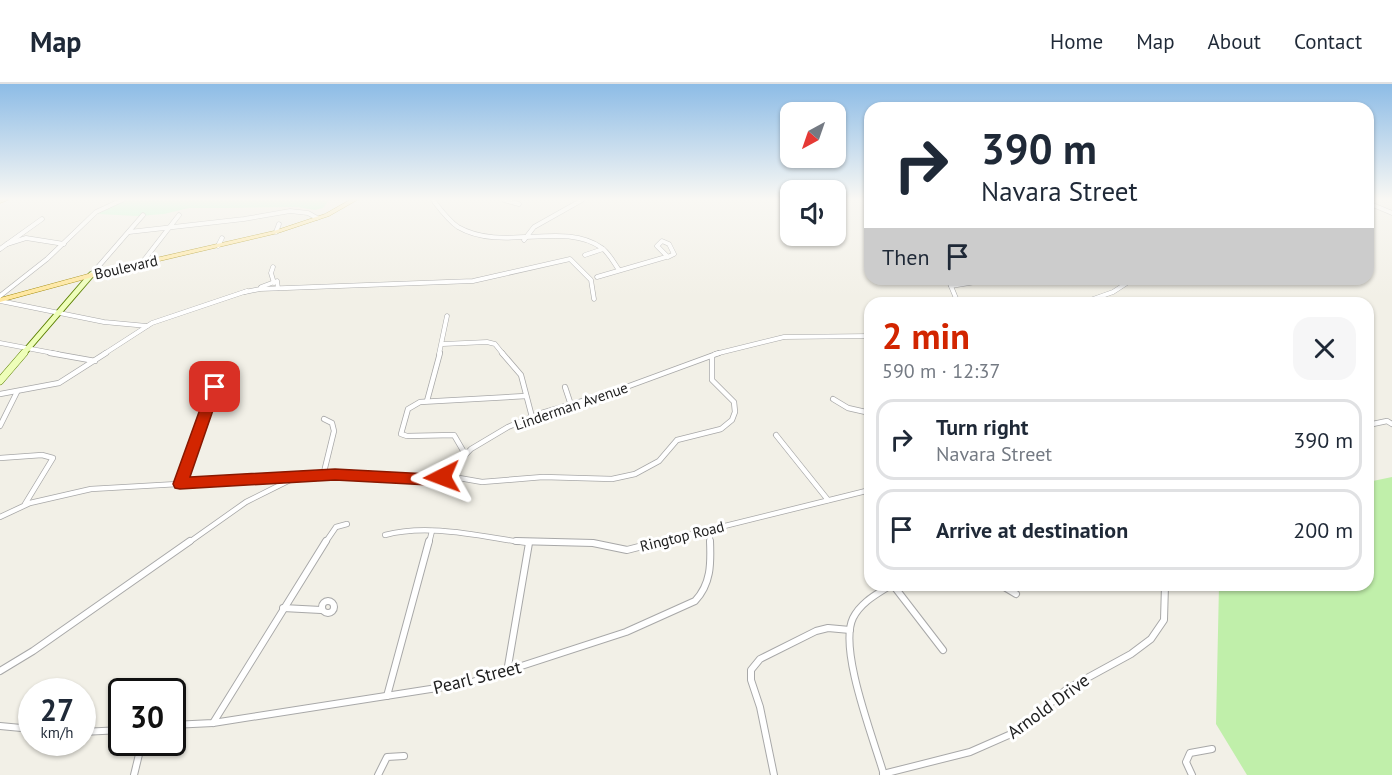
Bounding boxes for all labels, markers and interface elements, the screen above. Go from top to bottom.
text: Map [30,23,81,60]
text: Home [1050,28,1103,55]
text: Map [1136,28,1175,55]
text: About [1208,28,1261,55]
text: Contact [1294,28,1362,55]
north arrow [780,102,846,168]
map controls [780,102,846,246]
text: 390 m [981,121,1097,176]
icon: right [882,126,960,204]
text: Navara Street [981,174,1138,208]
button: sound [780,180,846,246]
icon: arrive [941,240,974,273]
text: Then [882,243,929,271]
street label: Boulevard [92,250,160,284]
text: 2 min [882,312,970,359]
button: close [1293,317,1356,380]
text: 590 m · 12:37 [882,358,1000,384]
pin [189,361,240,412]
icon: arrive [198,370,231,403]
street label: Linderman Avenue [512,378,630,434]
text: Turn right [936,413,1028,441]
icon: right [885,423,918,456]
text: 390 m [1293,426,1353,454]
text: Navara Street [936,441,1052,467]
position arrow [410,445,474,509]
icon: arrive [885,513,918,546]
street label: Ringtop Road [638,516,726,556]
text: Arrive at destination [936,516,1128,544]
text: 200 m [1293,516,1353,544]
street label: Pearl Street [431,655,523,699]
street label: Arnold Drive [1002,668,1094,744]
speed limit sign: 30 [108,678,186,756]
text: 27 [40,690,74,729]
text: km/h [41,723,73,742]

